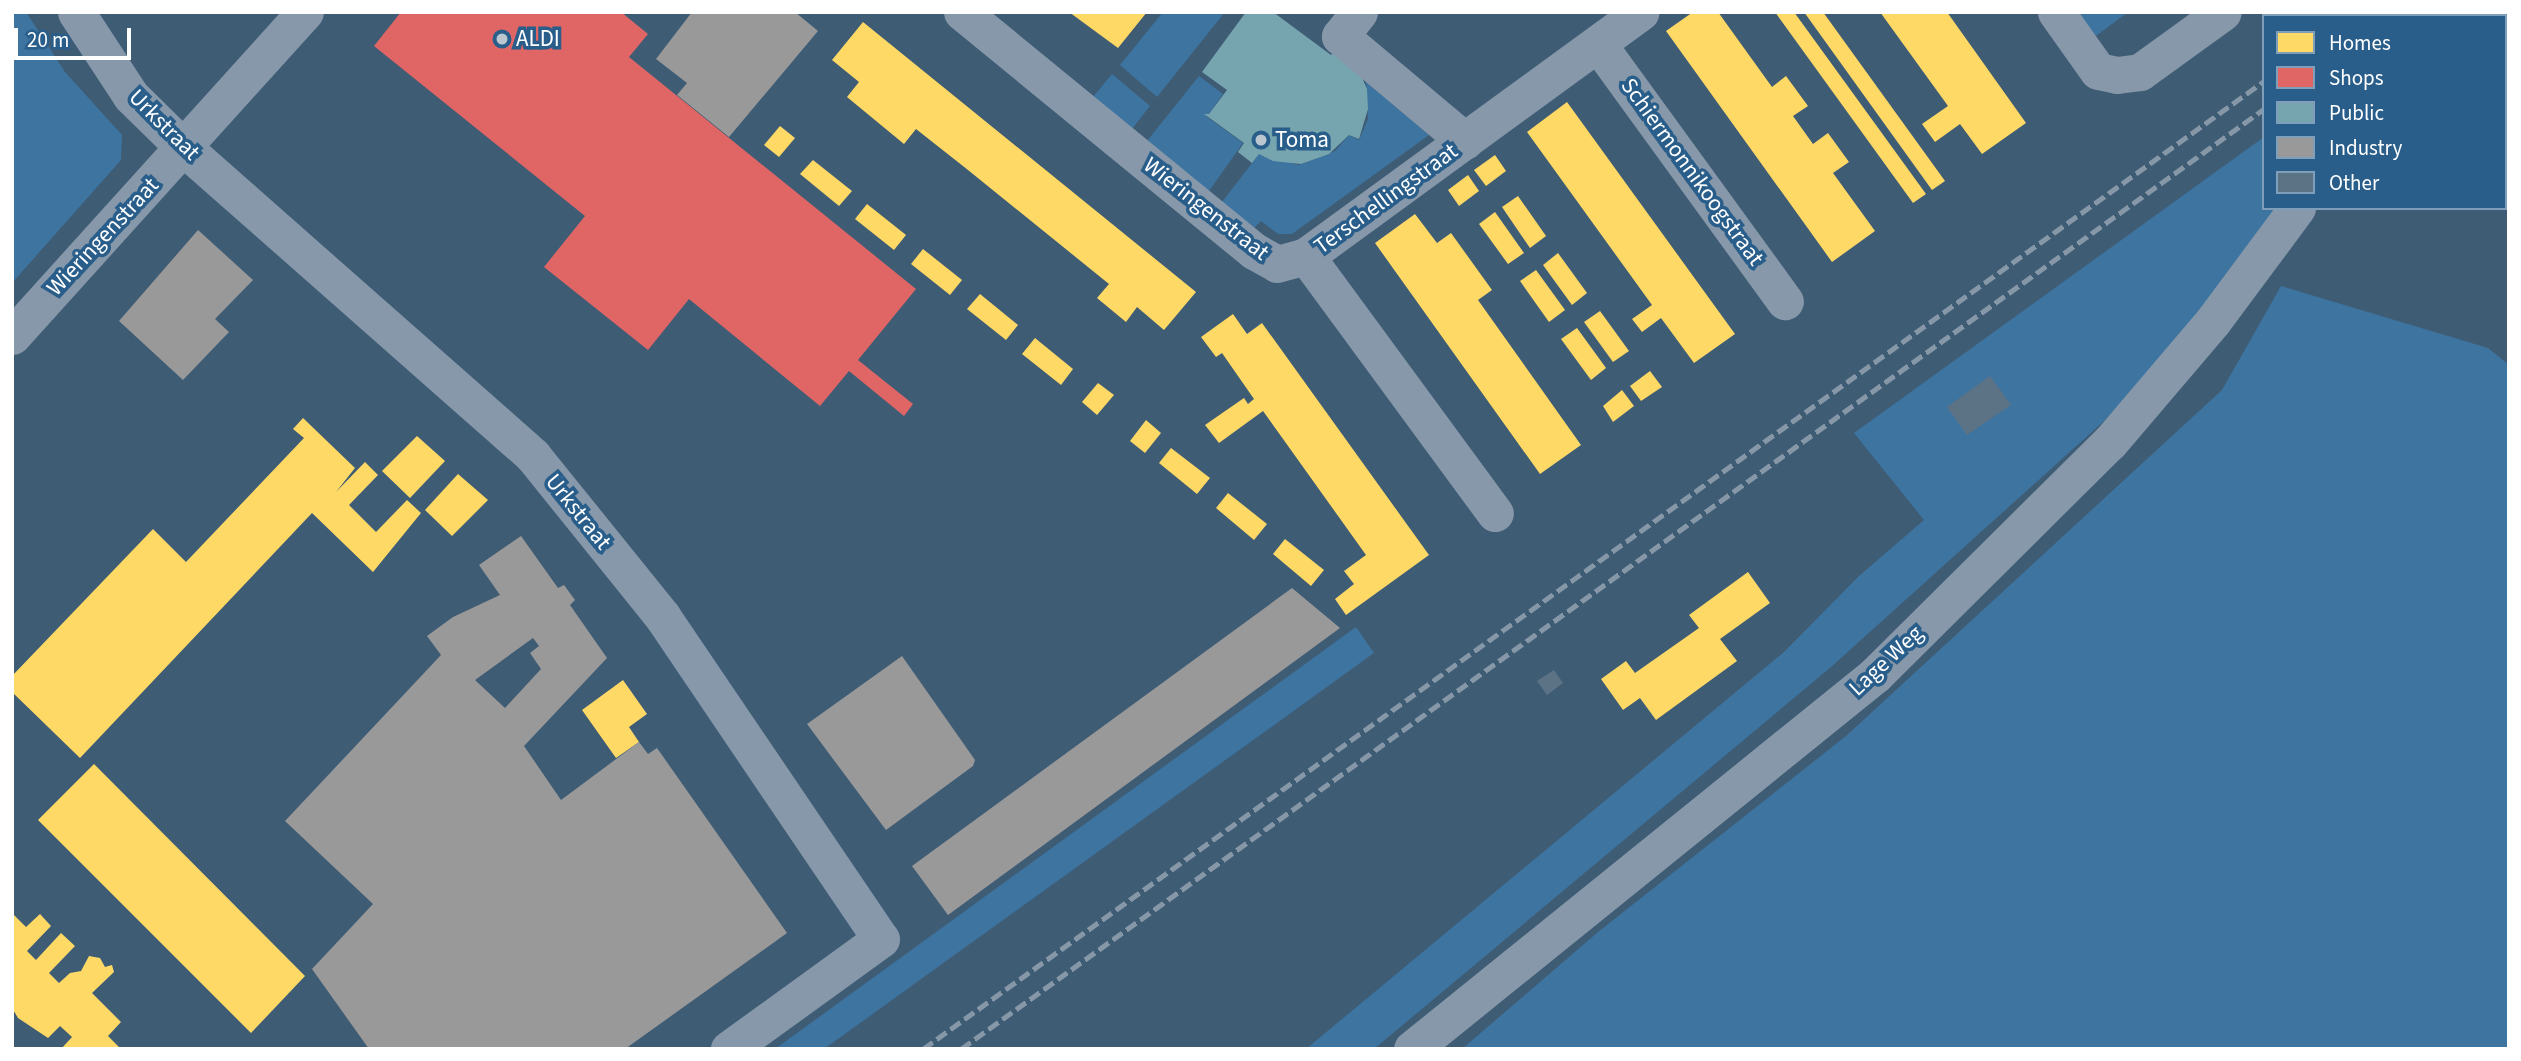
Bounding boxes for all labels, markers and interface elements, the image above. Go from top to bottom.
scale bar [18,14,135,58]
legend [2262,14,2507,210]
text: 20 m [27,25,69,55]
place label: ALDI [516,25,560,53]
text: Homes [2329,28,2391,58]
marker: ALDI [494,31,510,47]
text: Shops [2329,63,2383,93]
street label: Schiermonnikoogstraat [1615,73,1769,271]
street label: Urkstraat [123,84,205,166]
text: Public [2329,98,2384,128]
place label: Toma [1275,126,1329,154]
marker: Toma [1253,132,1269,148]
text: Industry [2329,133,2402,163]
street label: Terschellingstraat [1309,138,1463,260]
street label: Wieringenstraat [1138,151,1274,267]
text: Other [2329,168,2379,198]
street label: Wieringenstraat [41,172,165,302]
street label: Urkstraat [539,469,617,555]
street label: Lage Weg [1843,620,1929,702]

